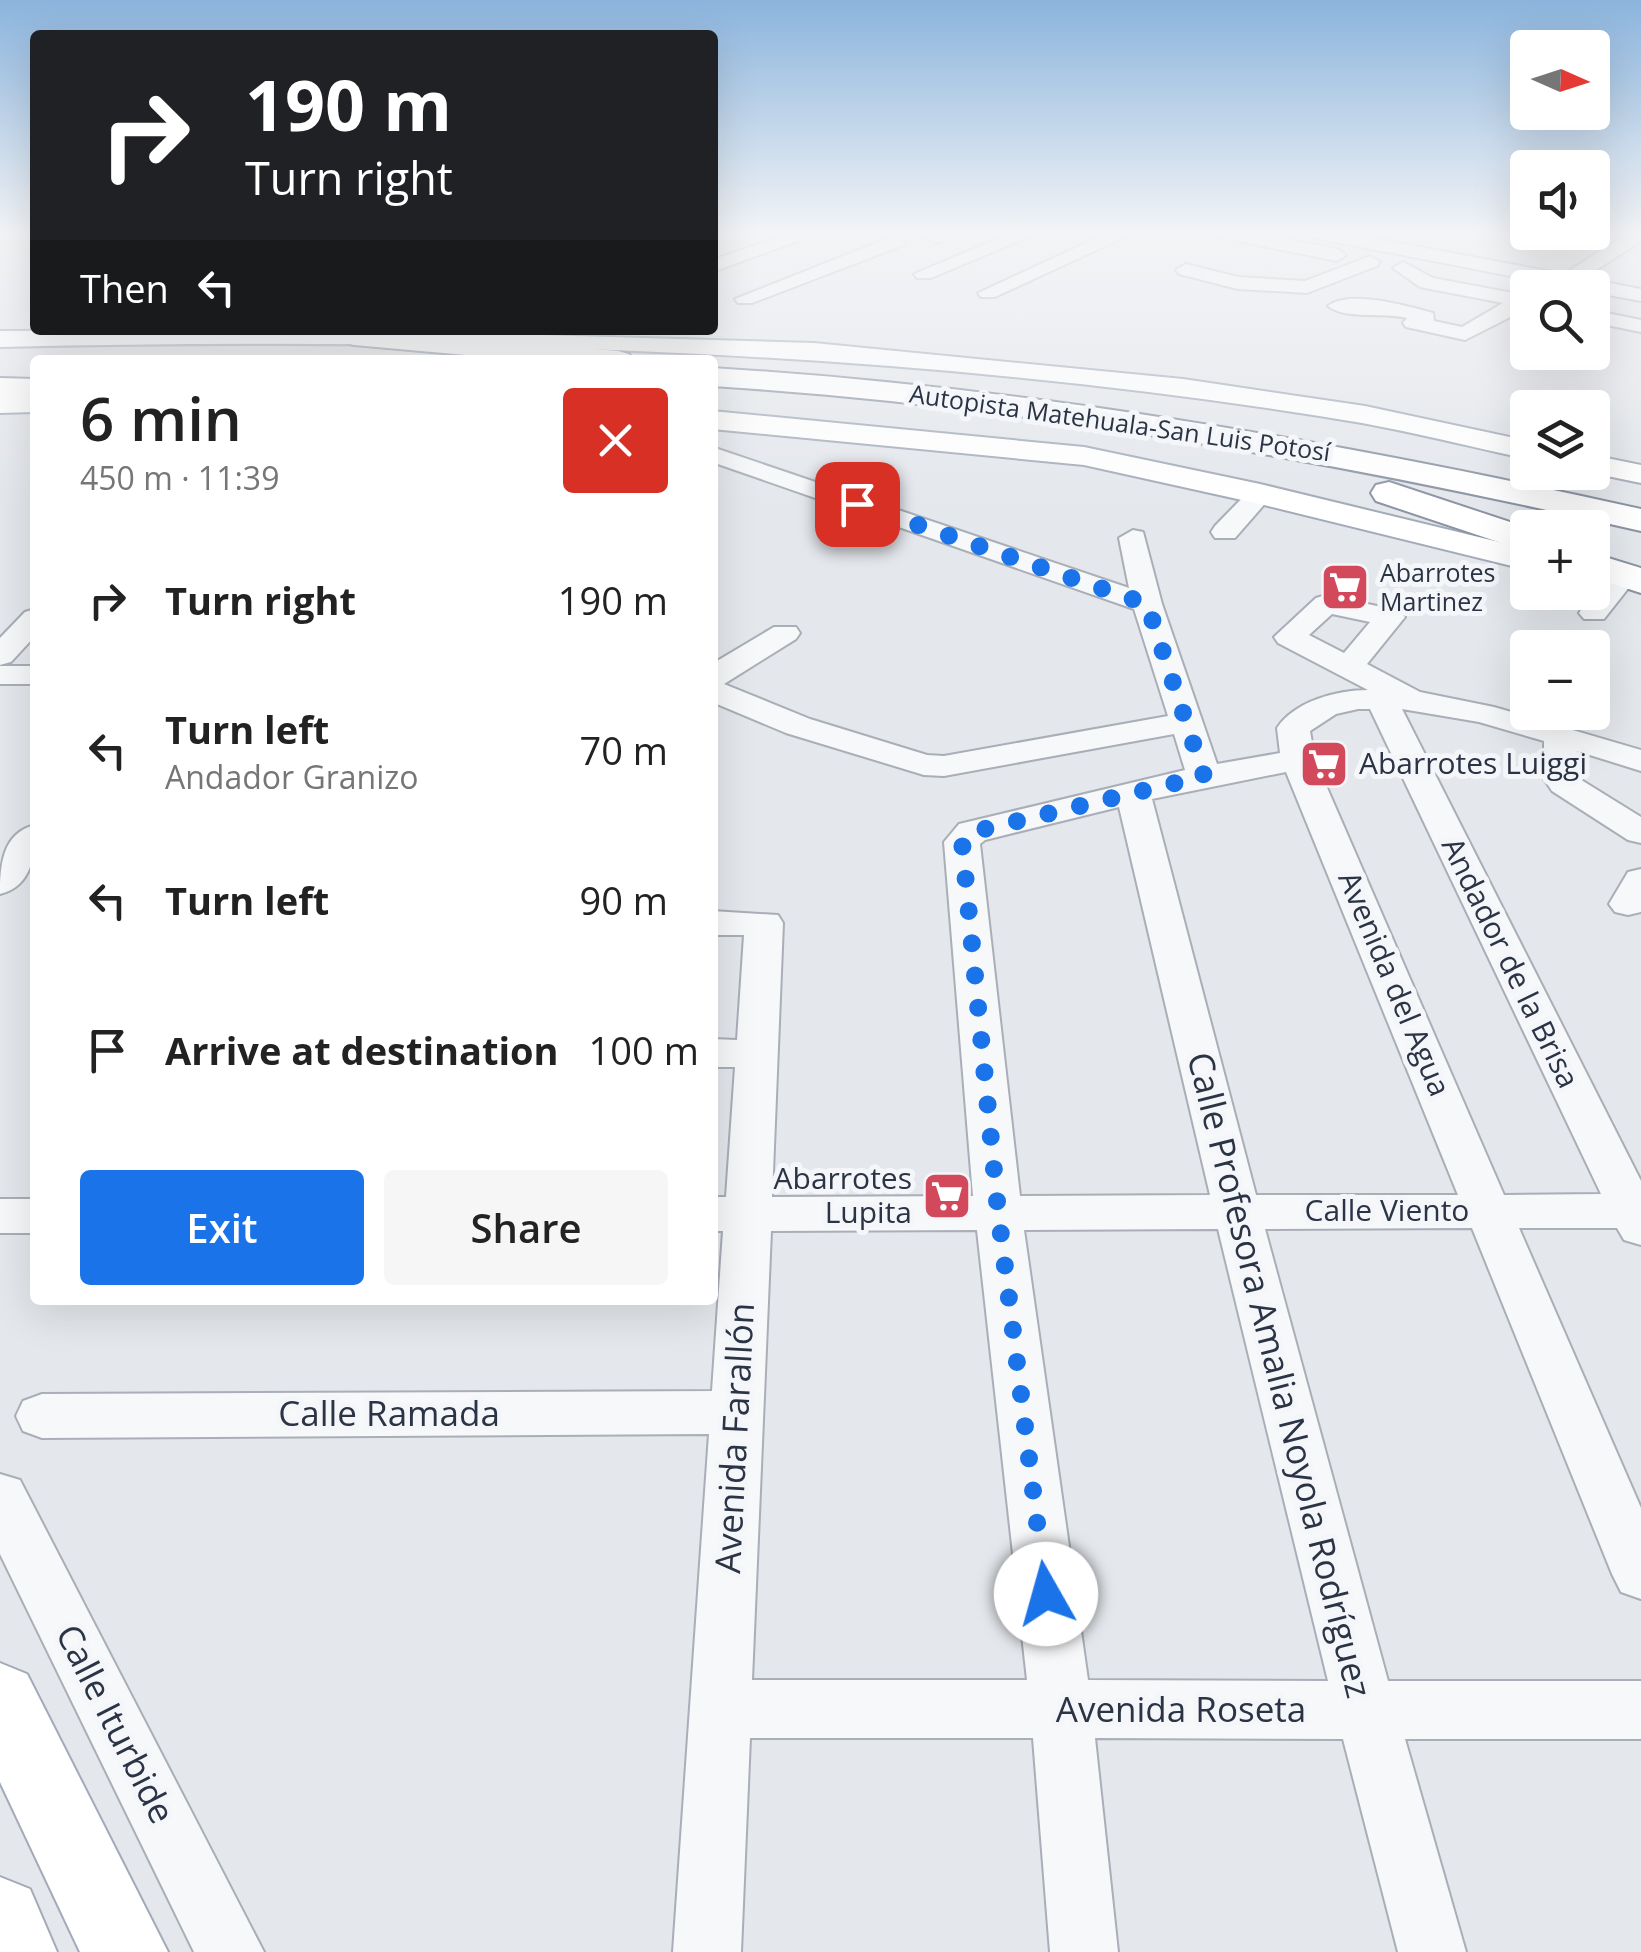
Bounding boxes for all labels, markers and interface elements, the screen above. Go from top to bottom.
north arrow [1510,30,1610,130]
map controls [1510,30,1610,730]
text: 190 m [245,56,452,152]
icon: right [80,70,210,200]
text: Turn right [245,147,453,208]
button: sound [1510,150,1610,250]
icon: left [189,260,244,315]
text: Then [80,262,169,314]
button: search [1510,270,1610,370]
street label: Autopista Matehuala-San Luis Potosí [907,376,1334,469]
text: 6 min [80,377,242,459]
button: close [563,388,668,493]
button: layers [1510,390,1610,490]
text: 450 m · 11:39 [80,456,279,499]
pin [815,462,900,547]
icon: arrive [830,477,885,532]
button: + [1510,510,1610,610]
place label: Abarrotes Martinez [1380,555,1495,618]
supermarket icon: Abarrotes Martinez [1319,561,1371,613]
icon: right [80,573,135,628]
text: Turn right [165,574,356,626]
text: 190 m [558,574,668,626]
button: − [1510,630,1610,730]
text: Turn left [165,703,329,755]
icon: left [80,723,135,778]
text: 70 m [579,724,668,776]
supermarket icon: Abarrotes Luiggi [1298,738,1350,790]
place label: Abarrotes Luiggi [1359,742,1587,783]
text: Andador Granizo [165,755,419,798]
street label: Andador de la Brisa [1433,830,1590,1094]
street label: Avenida del Agua [1330,865,1461,1102]
icon: left [80,873,135,928]
text: Turn left [165,874,329,926]
text: 90 m [579,874,668,926]
icon: arrive [80,1023,135,1078]
text: Arrive at destination [165,1024,559,1076]
text: 100 m [589,1024,699,1076]
street label: Calle Profesora Amalia Noyola Rodríguez [1177,1047,1384,1702]
place label: Abarrotes Lupita [774,1157,912,1232]
button: Exit [80,1170,364,1285]
button: Share [384,1170,668,1285]
supermarket icon: Abarrotes Lupita [921,1170,973,1222]
street label: Calle Viento [1305,1189,1469,1230]
street label: Avenida Farallón [703,1301,764,1574]
street label: Calle Ramada [278,1389,500,1436]
position arrow [994,1542,1098,1646]
street label: Calle Iturbide [46,1616,187,1831]
street label: Avenida Roseta [1056,1685,1306,1732]

